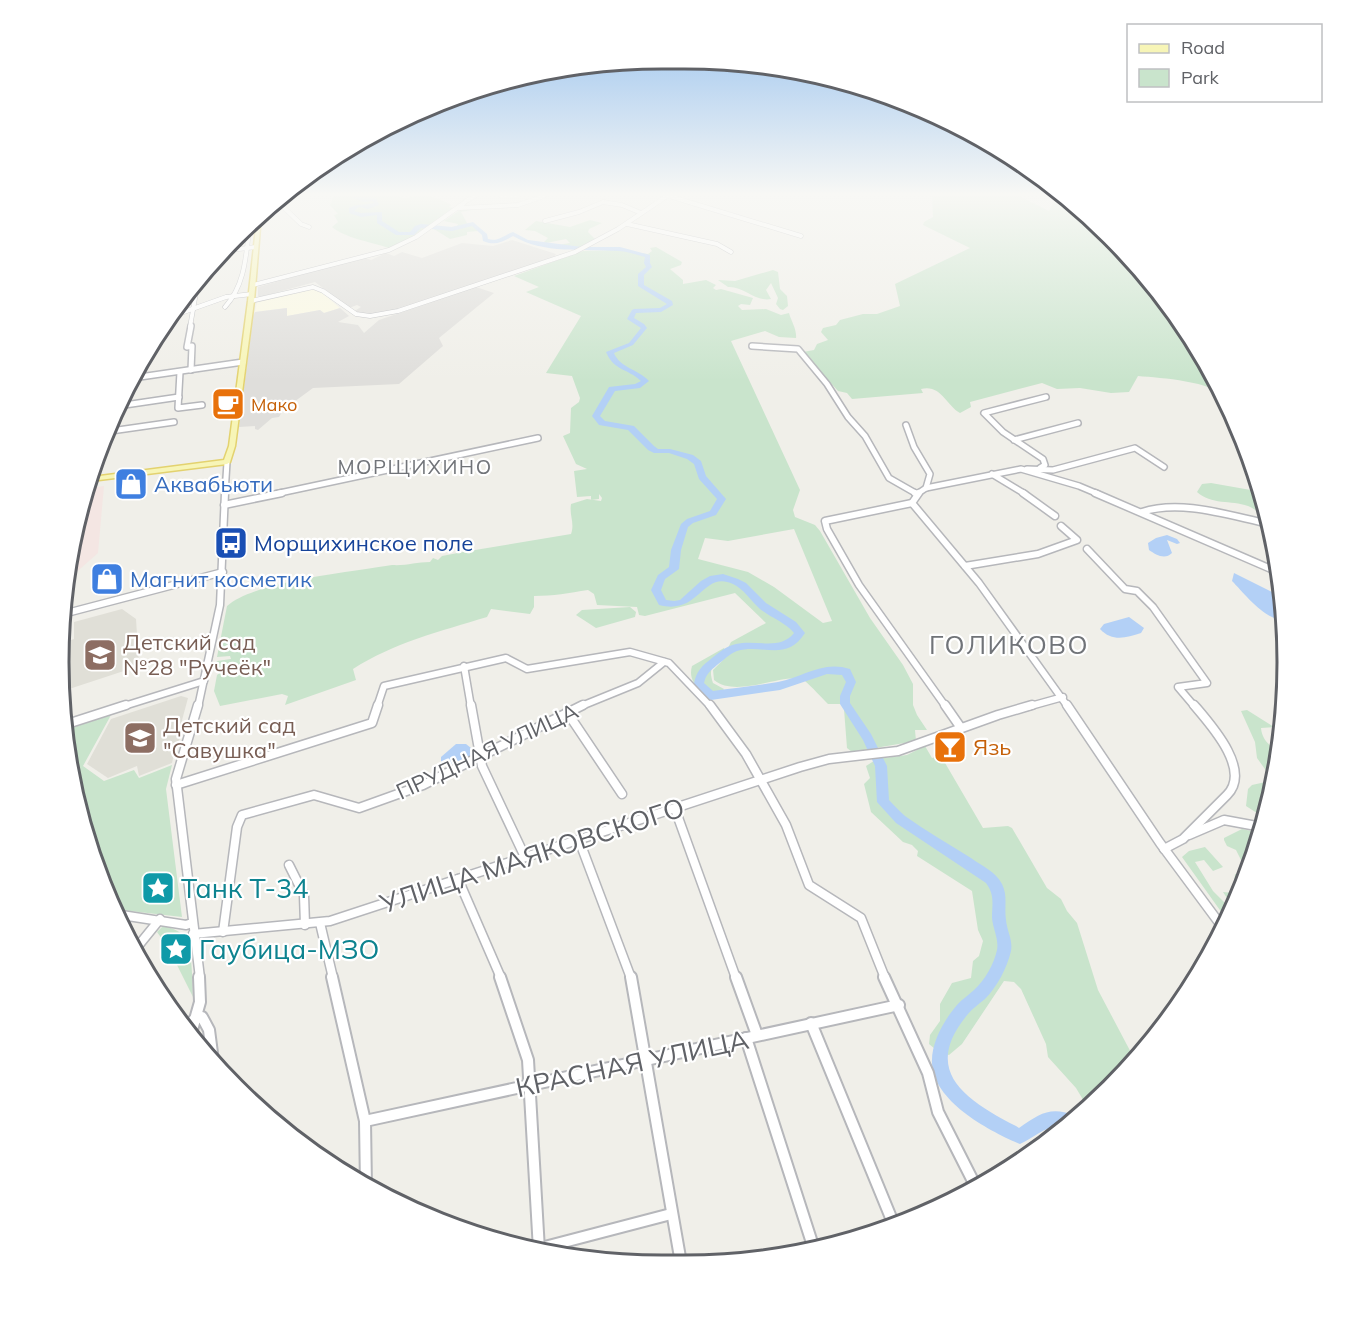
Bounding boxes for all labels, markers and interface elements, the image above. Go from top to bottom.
legend [1127,24,1322,102]
text: Road [1181,36,1225,59]
text: Park [1181,66,1220,89]
cafe icon: Мако [210,386,246,422]
place label: Мако [251,393,298,416]
district label: МОРЩИХИНО [337,454,493,479]
shop icon: Аквабьюти [113,466,149,502]
place label: Аквабьюти [154,470,273,498]
bus stop icon: Морщихинское поле [213,525,249,561]
place label: Морщихинское поле [254,529,473,557]
shop icon: Магнит косметик [89,561,125,597]
place label: Магнит косметик [130,565,312,593]
place label: Детский сад №28 "Ручеёк" [123,628,271,681]
district label: ГОЛИКОВО [929,628,1089,661]
school or university icon: Детский сад №28 "Ручеёк" [82,637,118,673]
street label: ПРУДНАЯ УЛИЦА [392,697,582,805]
place label: Детский сад "Савушка" [163,711,296,764]
school or university icon: Детский сад "Савушка" [122,720,158,756]
bar icon: Язь [932,729,968,765]
place label: Язь [973,733,1011,761]
street label: УЛИЦА МАЯКОВСКОГО [375,790,689,921]
place icon: Танк Т-34 [140,870,176,906]
place label: Танк Т-34 [181,871,308,905]
place icon: Гаубица-МЗО [158,931,194,967]
place label: Гаубица-МЗО [199,932,379,966]
street label: КРАСНАЯ УЛИЦА [512,1022,752,1104]

